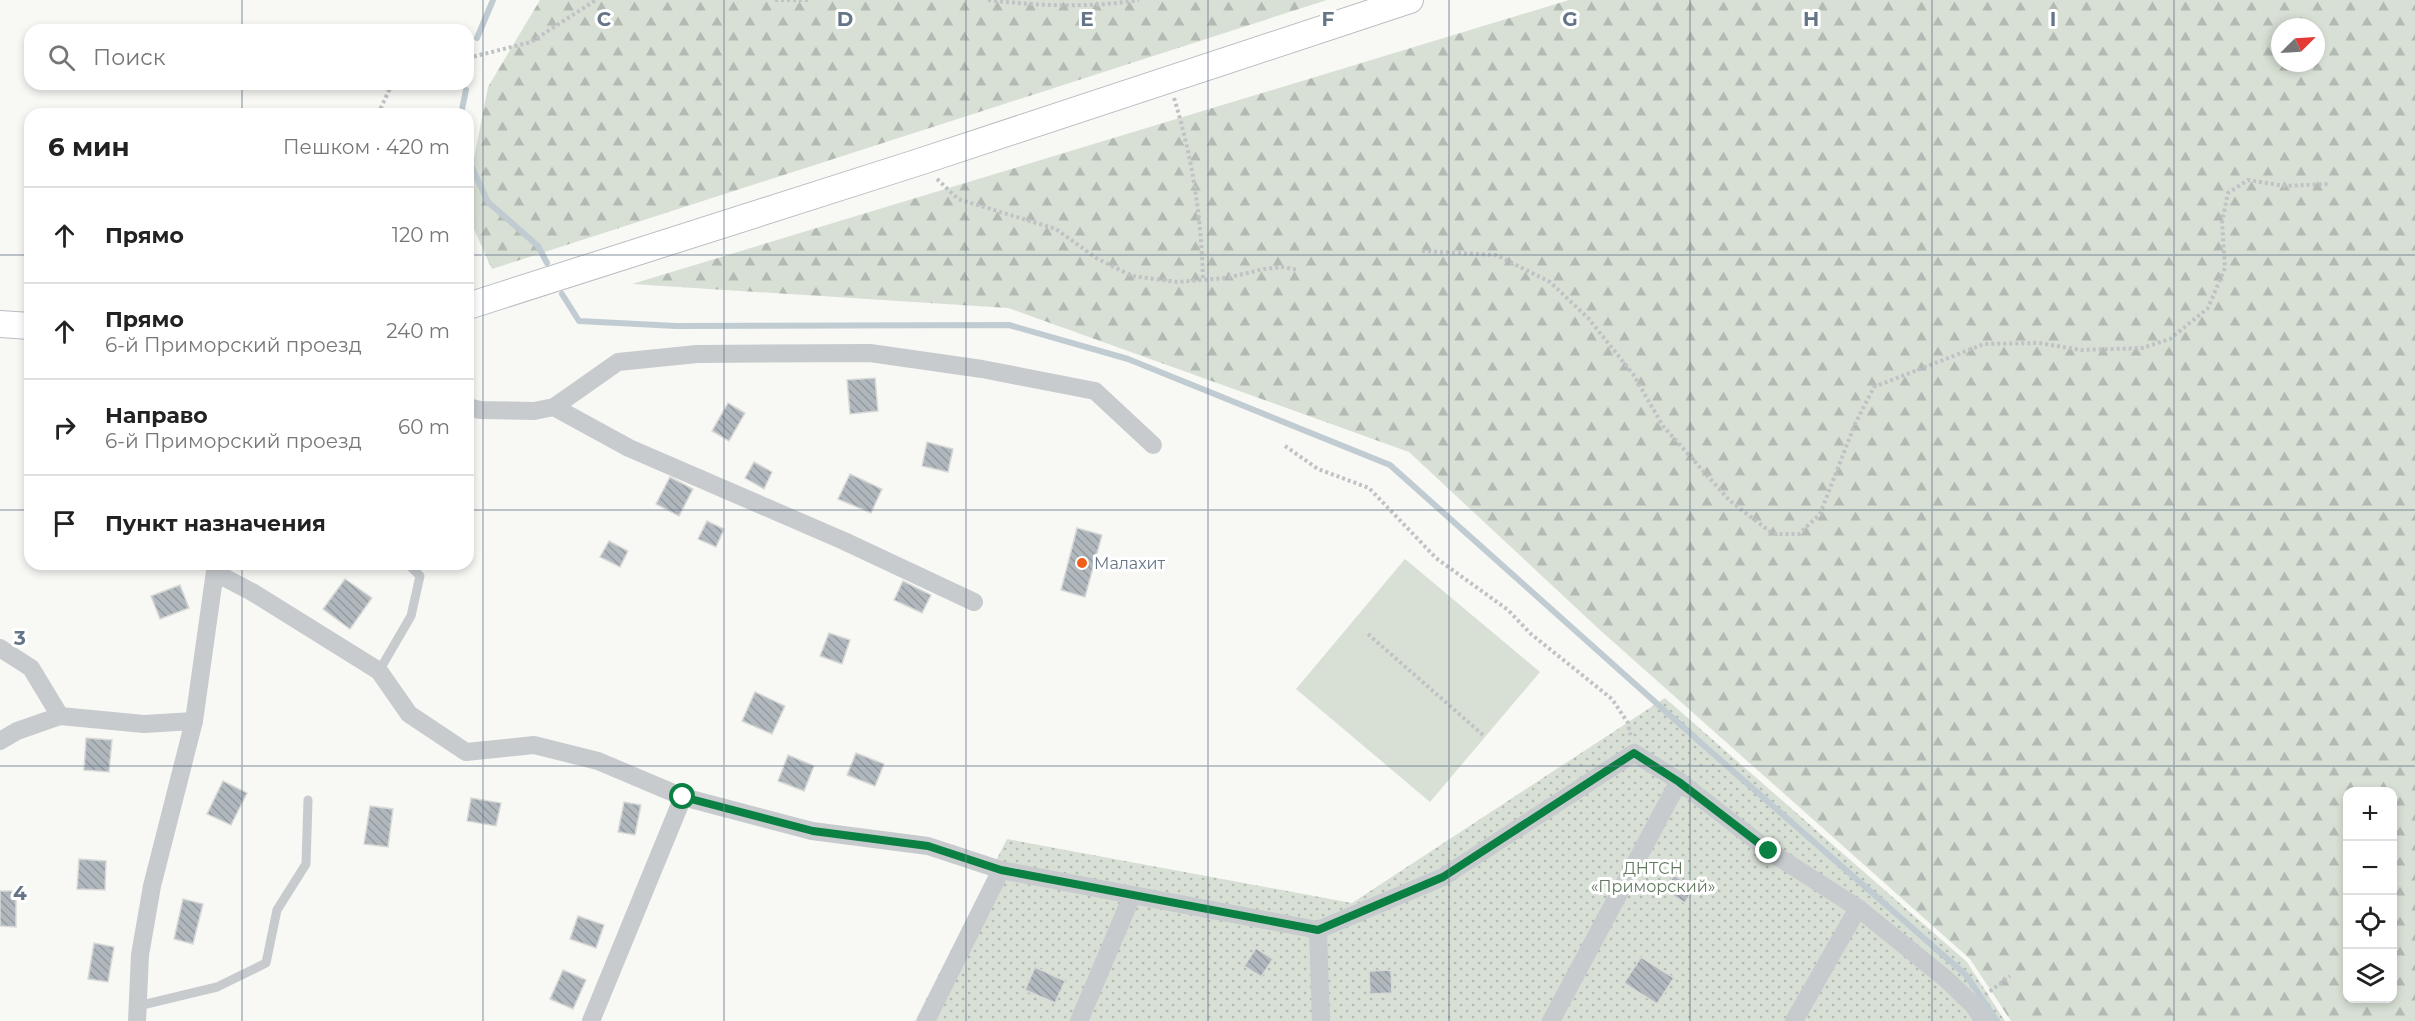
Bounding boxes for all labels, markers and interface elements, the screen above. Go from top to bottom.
text: C [597,7,612,31]
text: D [837,7,853,31]
text: E [1080,7,1094,31]
text: F [1322,7,1335,31]
text: G [1562,7,1578,31]
text: H [1803,7,1819,31]
text: I [2050,7,2056,31]
north arrow [2271,18,2325,72]
search box [24,24,474,90]
icon: search [45,41,78,74]
text: Поиск [93,44,165,71]
text: 6 мин [48,131,130,163]
text: Пешком · 420 m [283,135,450,159]
icon: ahead [48,219,81,252]
text: Прямо [105,222,184,249]
text: 120 m [392,223,450,247]
text: Прямо [105,306,184,333]
icon: ahead [48,315,81,348]
text: 240 m [386,319,450,343]
text: 6-й Приморский проезд [105,333,362,357]
text: Направо [105,402,208,429]
icon: right [48,411,81,444]
text: 60 m [398,415,450,439]
text: 6-й Приморский проезд [105,429,362,453]
icon: arrive [48,507,81,540]
text: Пункт назначения [105,510,326,537]
place label: Малахит [1094,554,1166,573]
marker: Малахит [1075,556,1089,570]
text: 3 [13,626,26,650]
route start [669,783,695,809]
map controls [2343,787,2397,1003]
button: + [2343,787,2397,841]
route end [1755,837,1781,863]
button: − [2343,841,2397,895]
park label: ДНТСН «Приморский» [1591,859,1715,896]
text: 4 [13,881,27,905]
button: locate [2343,895,2397,949]
button: layers [2343,949,2397,1003]

